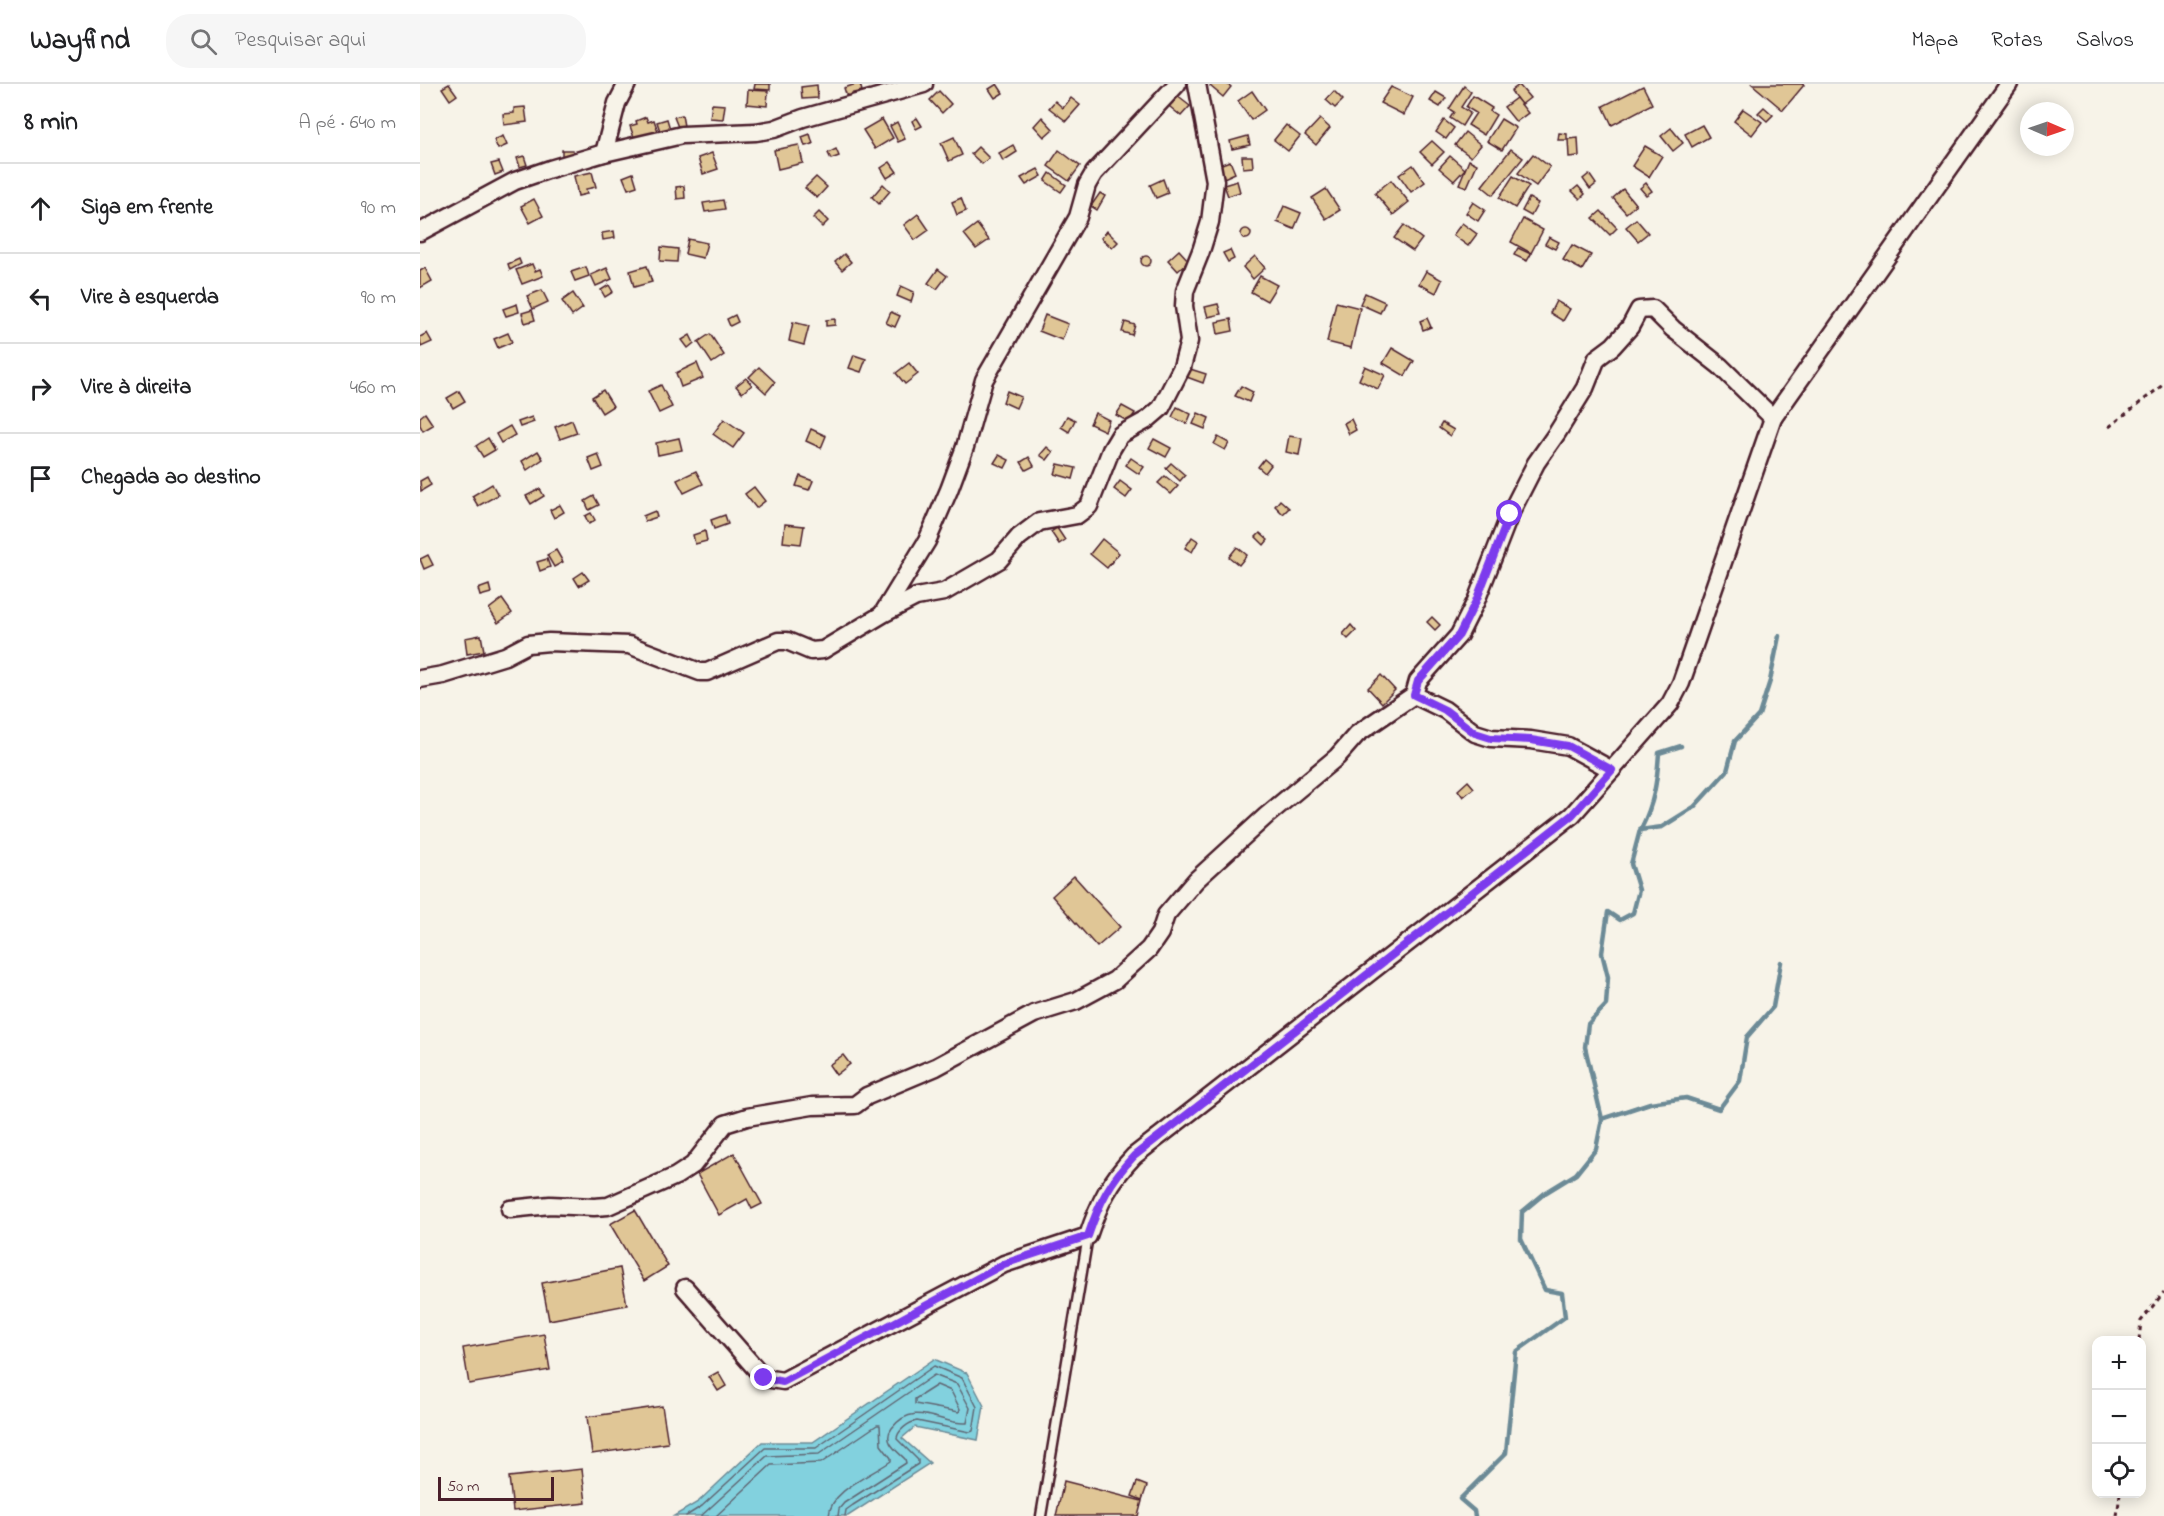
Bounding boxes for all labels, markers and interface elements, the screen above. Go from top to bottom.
search box [166,14,586,68]
text: Wayfind [30,21,130,62]
icon: search [187,25,220,58]
text: Pesquisar aqui [235,25,366,57]
text: Mapa [1911,26,1958,56]
text: Rotas [1991,26,2043,56]
text: Salvos [2076,26,2134,56]
north arrow [2020,102,2074,156]
text: 8 min [24,104,78,142]
text: A pé · 640 m [298,109,396,138]
icon: ahead [24,192,57,225]
text: Siga em frente [81,192,213,224]
text: 90 m [361,194,396,223]
icon: left [24,282,57,315]
text: Vire à esquerda [81,282,219,314]
text: 90 m [361,284,396,313]
icon: right [24,372,57,405]
text: Vire à direita [81,372,191,404]
text: 460 m [350,374,396,403]
icon: arrive [24,462,57,495]
text: Chegada ao destino [81,462,261,494]
route start [1496,500,1522,526]
map controls [2092,1336,2146,1498]
button: + [2092,1336,2146,1390]
route end [750,1364,776,1390]
button: − [2092,1390,2146,1444]
button: locate [2092,1444,2146,1498]
scale bar [438,1474,554,1502]
text: 50 m [447,1475,479,1499]

